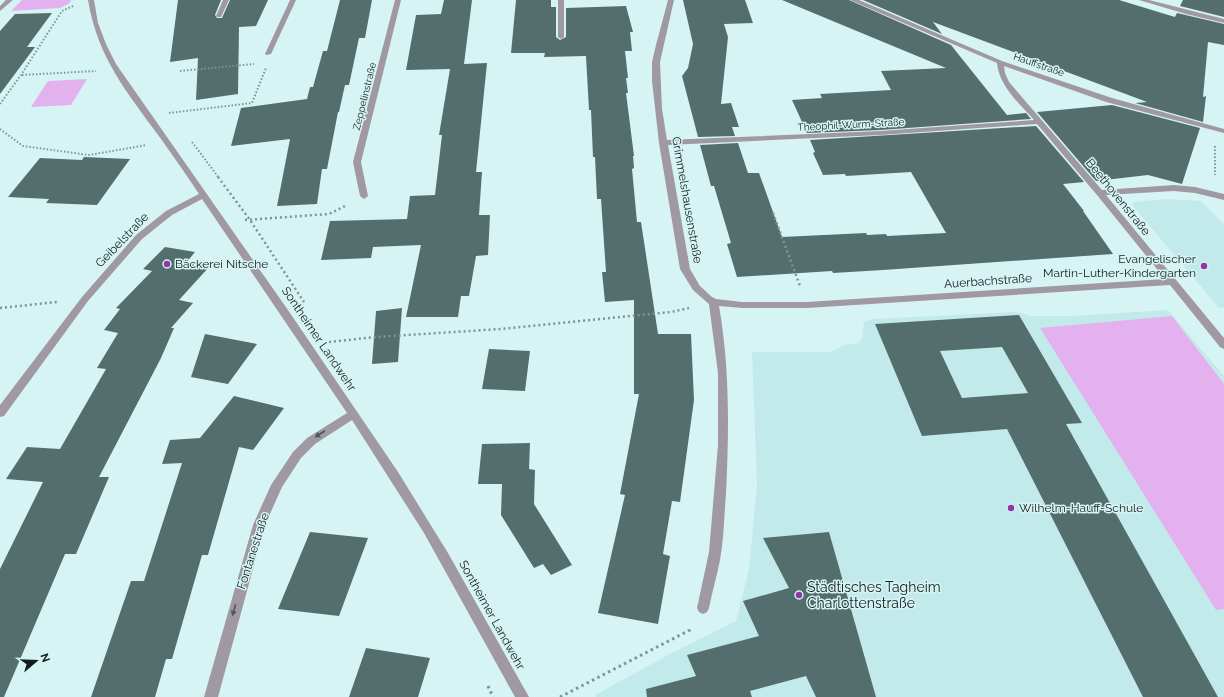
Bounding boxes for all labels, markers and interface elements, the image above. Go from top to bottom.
street label: Hauffstraße [1012,51,1066,78]
street label: Zeppelinstraße [351,61,378,131]
street label: Theophil-Wurm-Straße [797,116,905,133]
street label: Grimmelshausenstraße [669,136,705,264]
street label: Beethovenstraße [1083,156,1153,238]
street label: Geibelstraße [93,210,151,270]
place label: Evangelischer Martin-Luther-Kindergarten [1043,252,1197,280]
place label: Bäckerei Nitsche [175,257,268,271]
marker: Bäckerei Nitsche [162,259,172,269]
marker: Evangelischer Martin-Luther-Kindergarten [1199,261,1209,271]
street label: Auerbachstraße [944,271,1032,291]
street label: Sontheimer Landwehr [279,284,360,395]
one-way arrow [315,431,326,438]
place label: Wilhelm-Hauff-Schule [1019,501,1143,515]
marker: Wilhelm-Hauff-Schule [1006,503,1016,513]
street label: Fontanestraße [234,511,272,591]
street label: Sontheimer Landwehr [456,558,528,673]
place label: Städtisches Tagheim Charlottenstraße [807,579,941,611]
marker: Städtisches Tagheim Charlottenstraße [794,590,804,600]
one-way arrow [231,604,237,616]
north arrow [16,641,56,681]
text: N [37,652,52,664]

